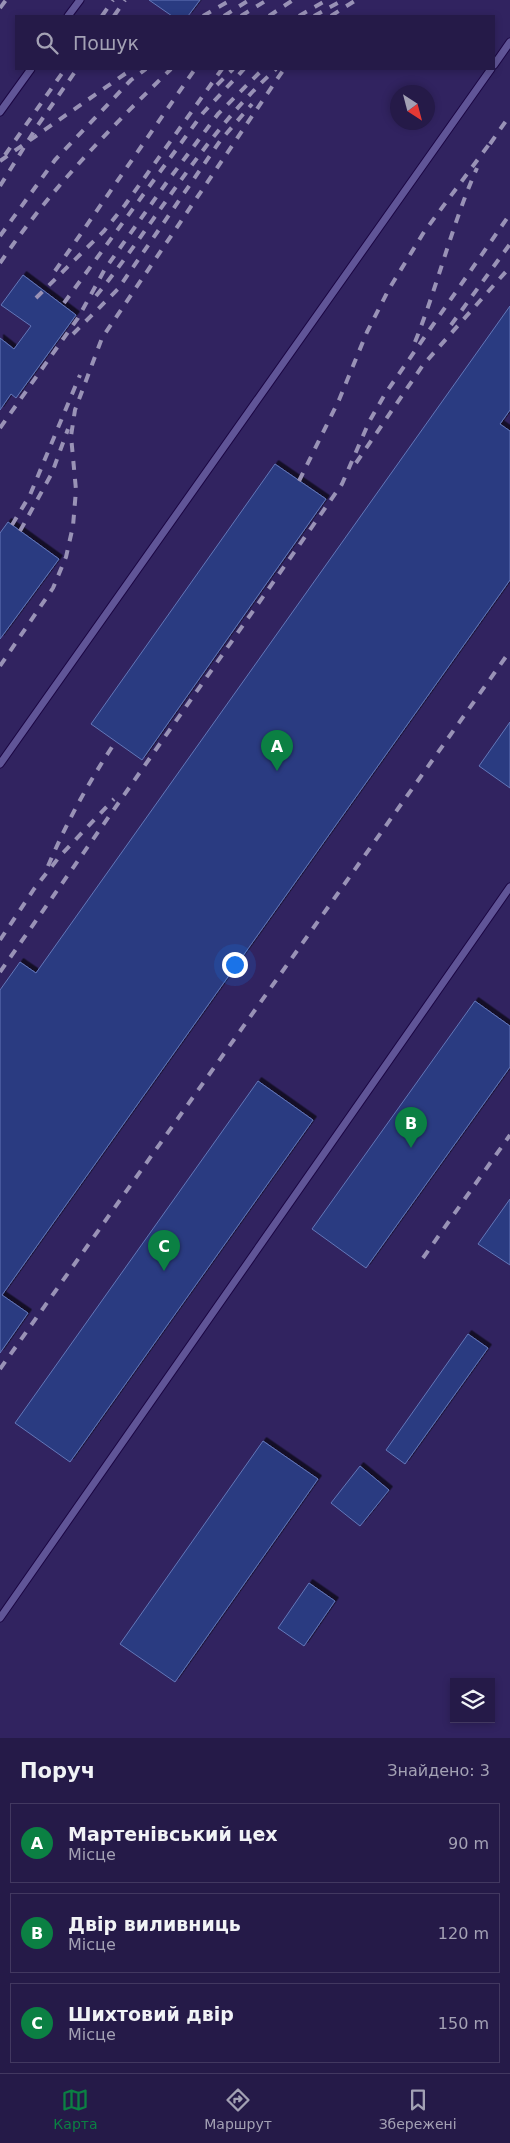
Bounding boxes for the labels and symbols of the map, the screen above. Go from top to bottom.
north arrow [390,85,435,130]
pin: A [261,730,293,771]
your location [222,952,248,978]
pin: B [395,1107,427,1148]
pin: C [148,1230,180,1271]

